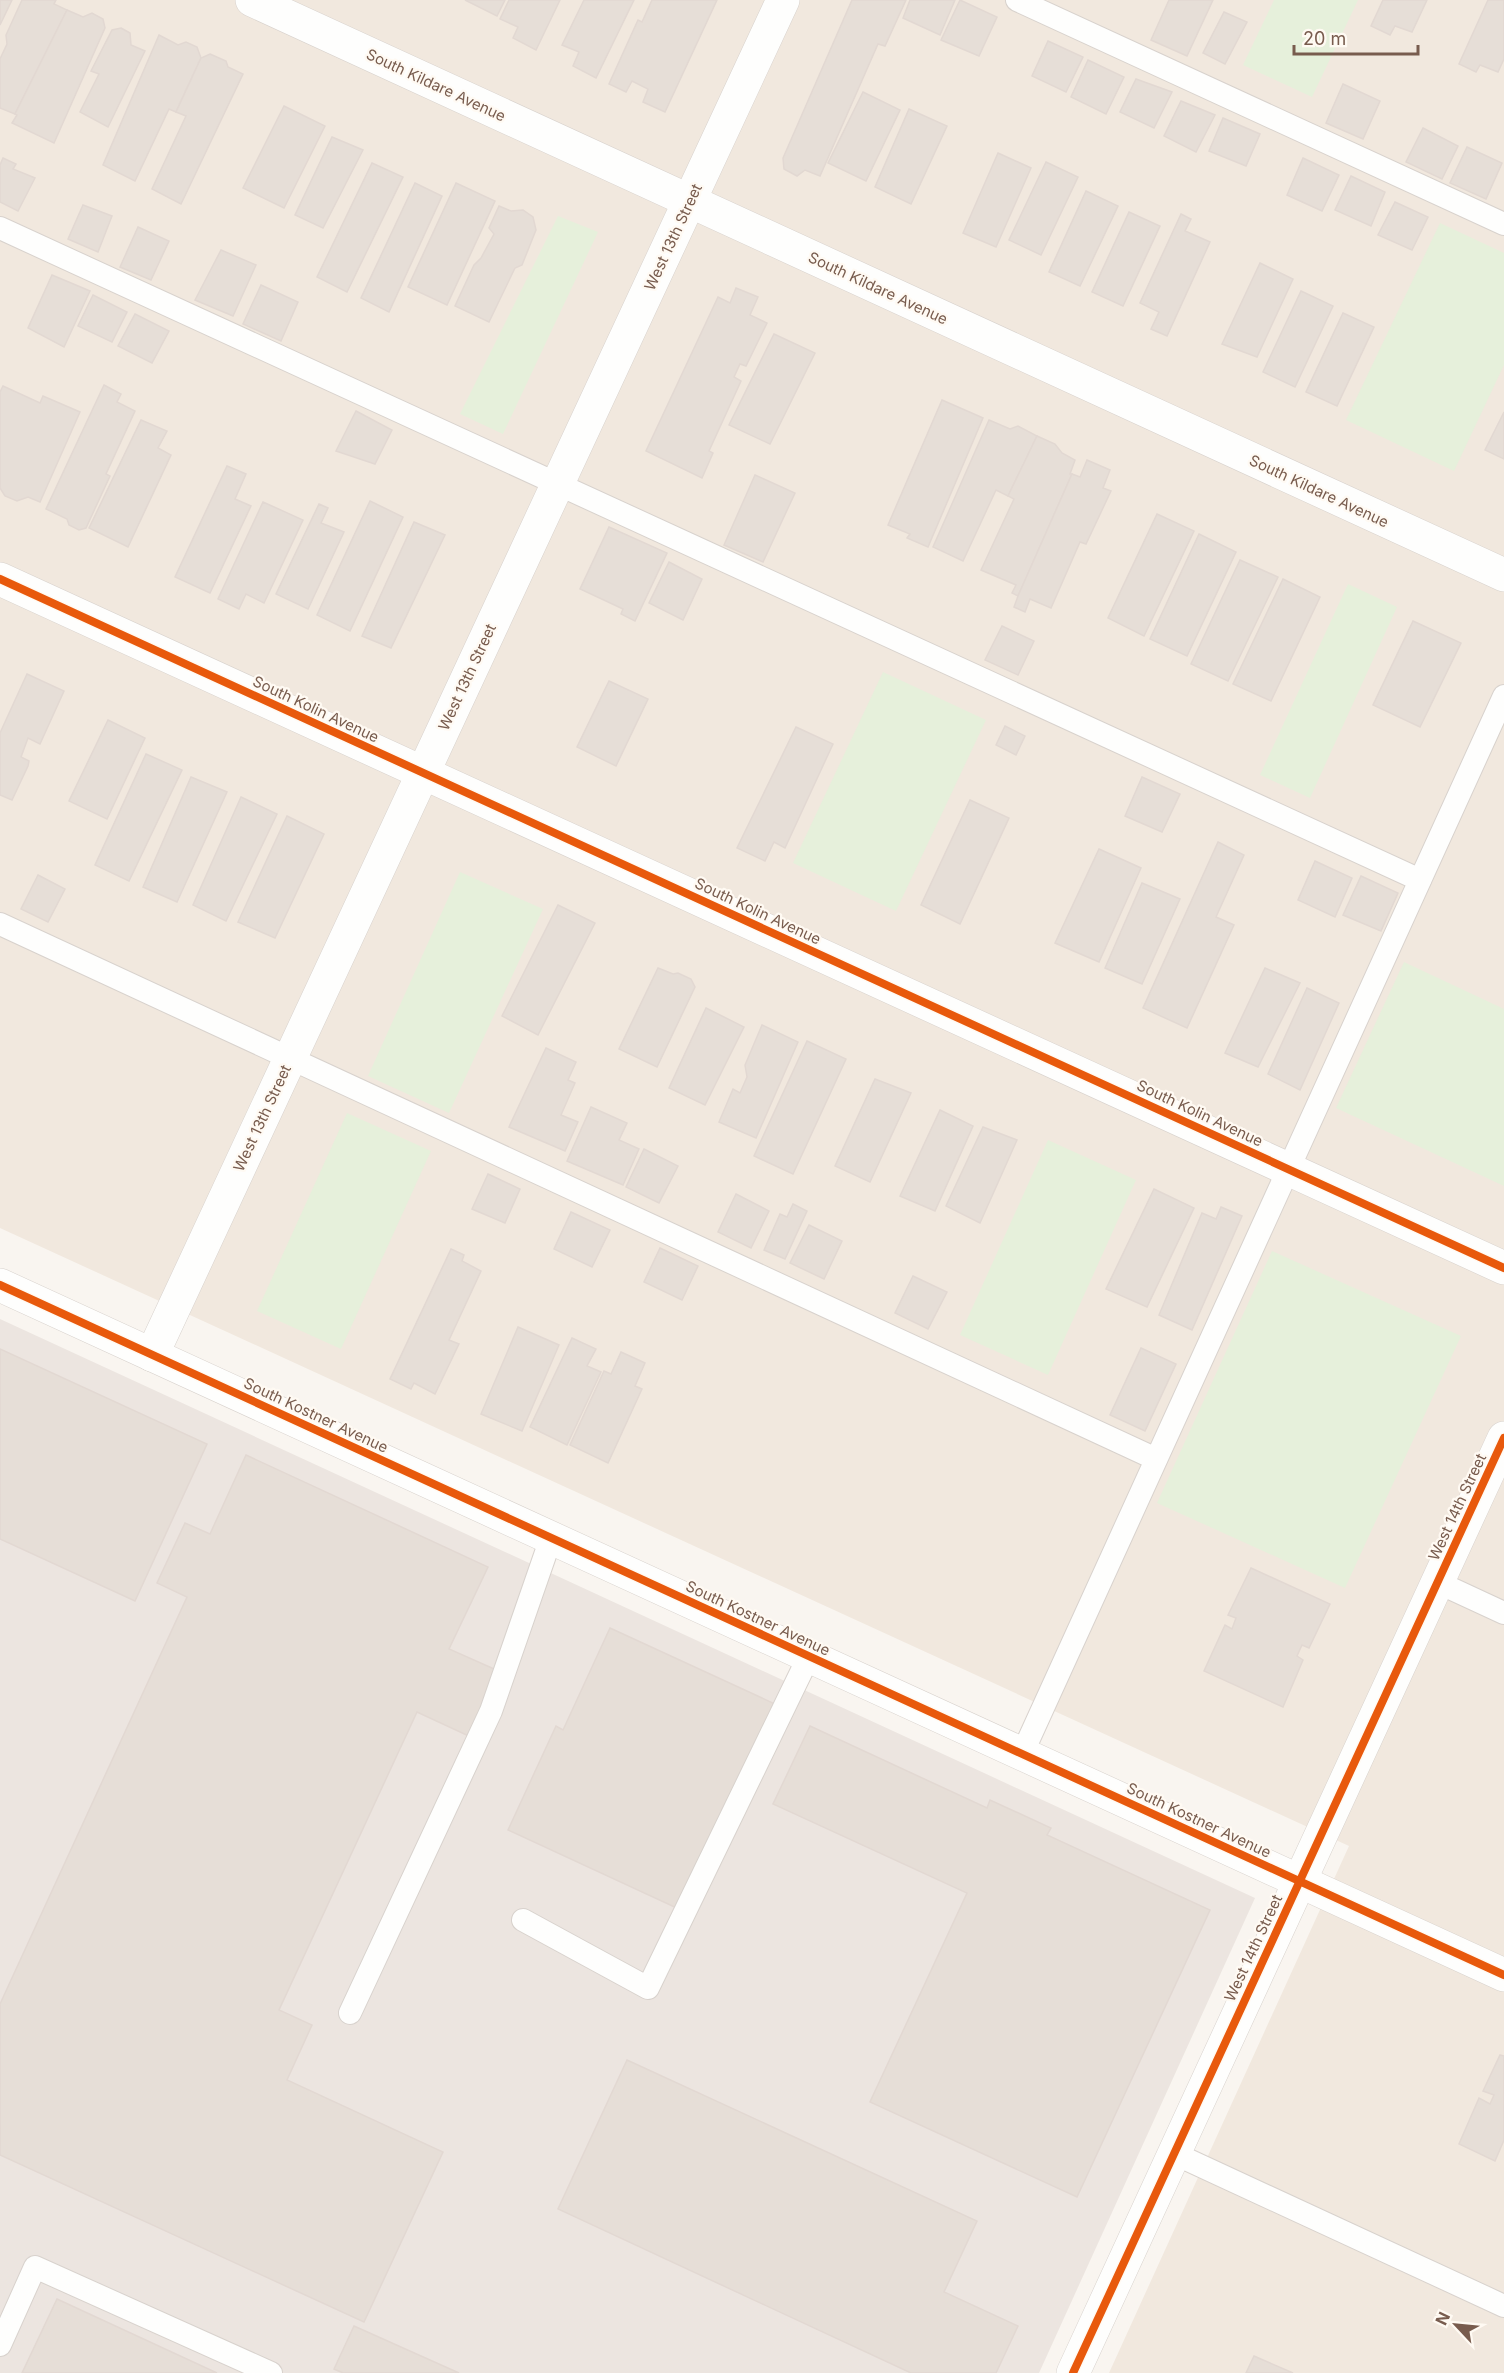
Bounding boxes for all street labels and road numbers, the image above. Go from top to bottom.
street label: South Kildare Avenue [363,44,509,126]
street label: West 13th Street [640,181,706,293]
street label: South Kildare Avenue [805,247,951,329]
street label: South Kildare Avenue [1246,450,1392,532]
street label: West 13th Street [434,621,500,733]
street label: South Kolin Avenue [250,671,382,747]
street label: South Kolin Avenue [692,873,824,949]
street label: West 13th Street [229,1062,295,1174]
street label: South Kolin Avenue [1134,1075,1266,1151]
street label: South Kostner Avenue [241,1373,391,1457]
street label: West 14th Street [1424,1450,1490,1564]
street label: South Kostner Avenue [683,1576,833,1660]
street label: South Kostner Avenue [1124,1778,1274,1862]
street label: West 14th Street [1220,1891,1286,2005]

